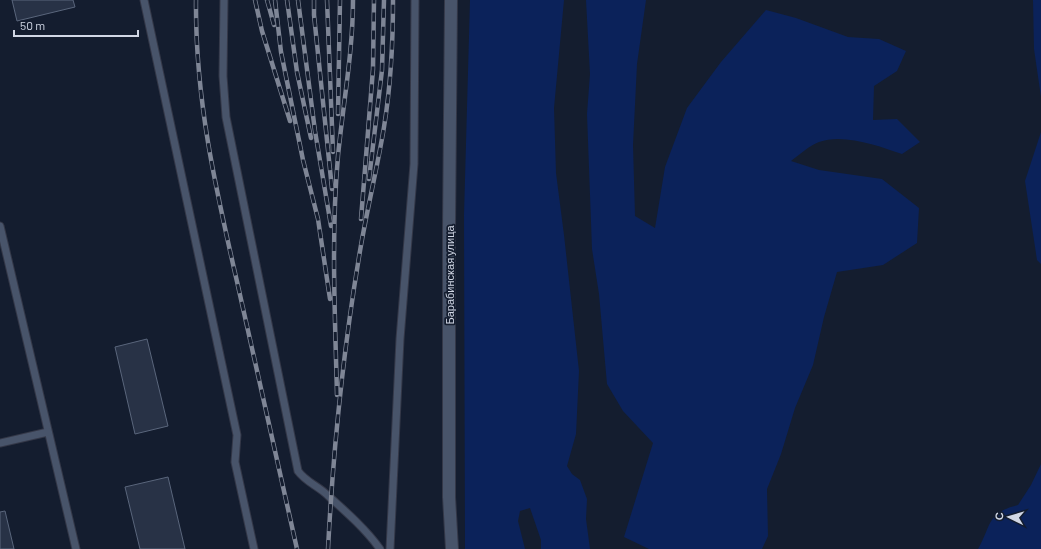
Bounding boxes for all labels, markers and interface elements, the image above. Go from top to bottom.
scale bar [14,12,138,38]
text: 50 m [20,18,45,32]
street label: Барабинская улица [443,225,456,325]
north arrow [989,497,1029,537]
text: С [992,512,1005,521]

